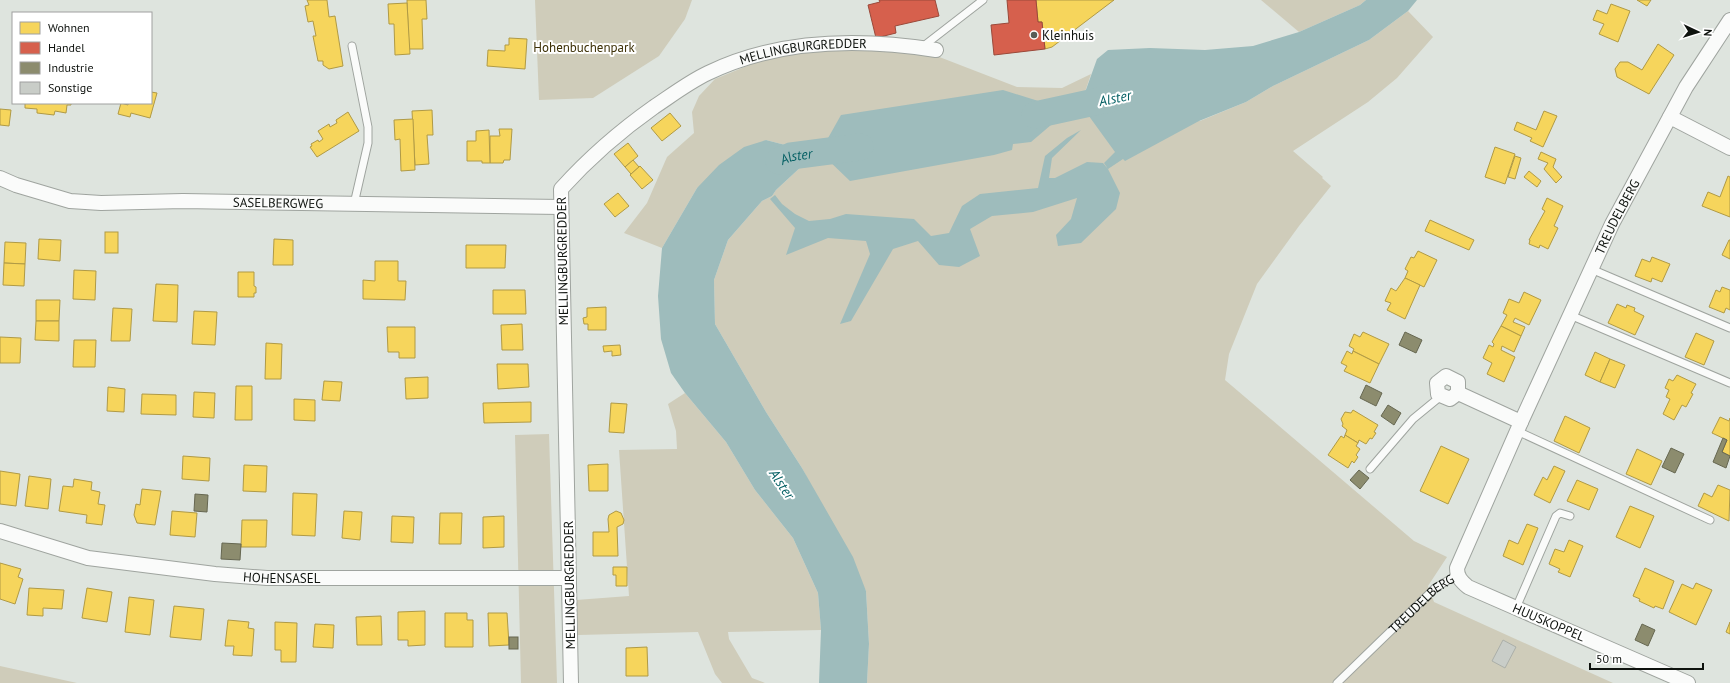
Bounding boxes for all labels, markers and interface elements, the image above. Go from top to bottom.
legend [12,12,152,104]
north arrow [1678,12,1718,52]
text: Wohnen [48,20,90,35]
place label: Kleinhuis [1042,27,1094,44]
text: N [1701,29,1715,37]
marker: Kleinhuis [1029,30,1039,40]
street label: MELLINGBURGREDDER [737,35,867,69]
park label: Hohenbuchenpark [533,39,635,56]
text: Handel [48,40,85,55]
text: Industrie [48,60,94,75]
text: Sonstige [48,80,92,95]
water label: Alster [1096,86,1134,110]
water label: Alster [776,144,815,169]
street label: TREUDELBERG [1591,176,1644,257]
street label: SASELBERGWEG [233,194,324,212]
street label: MELLINGBURGREDDER [553,196,572,326]
water label: Alster [765,465,799,504]
street label: MELLINGBURGREDDER [560,520,579,650]
street label: HOHENSASEL [243,568,321,587]
street label: TREUDELBERG [1385,571,1457,637]
street label: HUUSKOPPEL [1510,600,1588,645]
scale bar [1590,645,1703,671]
text: 50 m [1596,651,1622,666]

